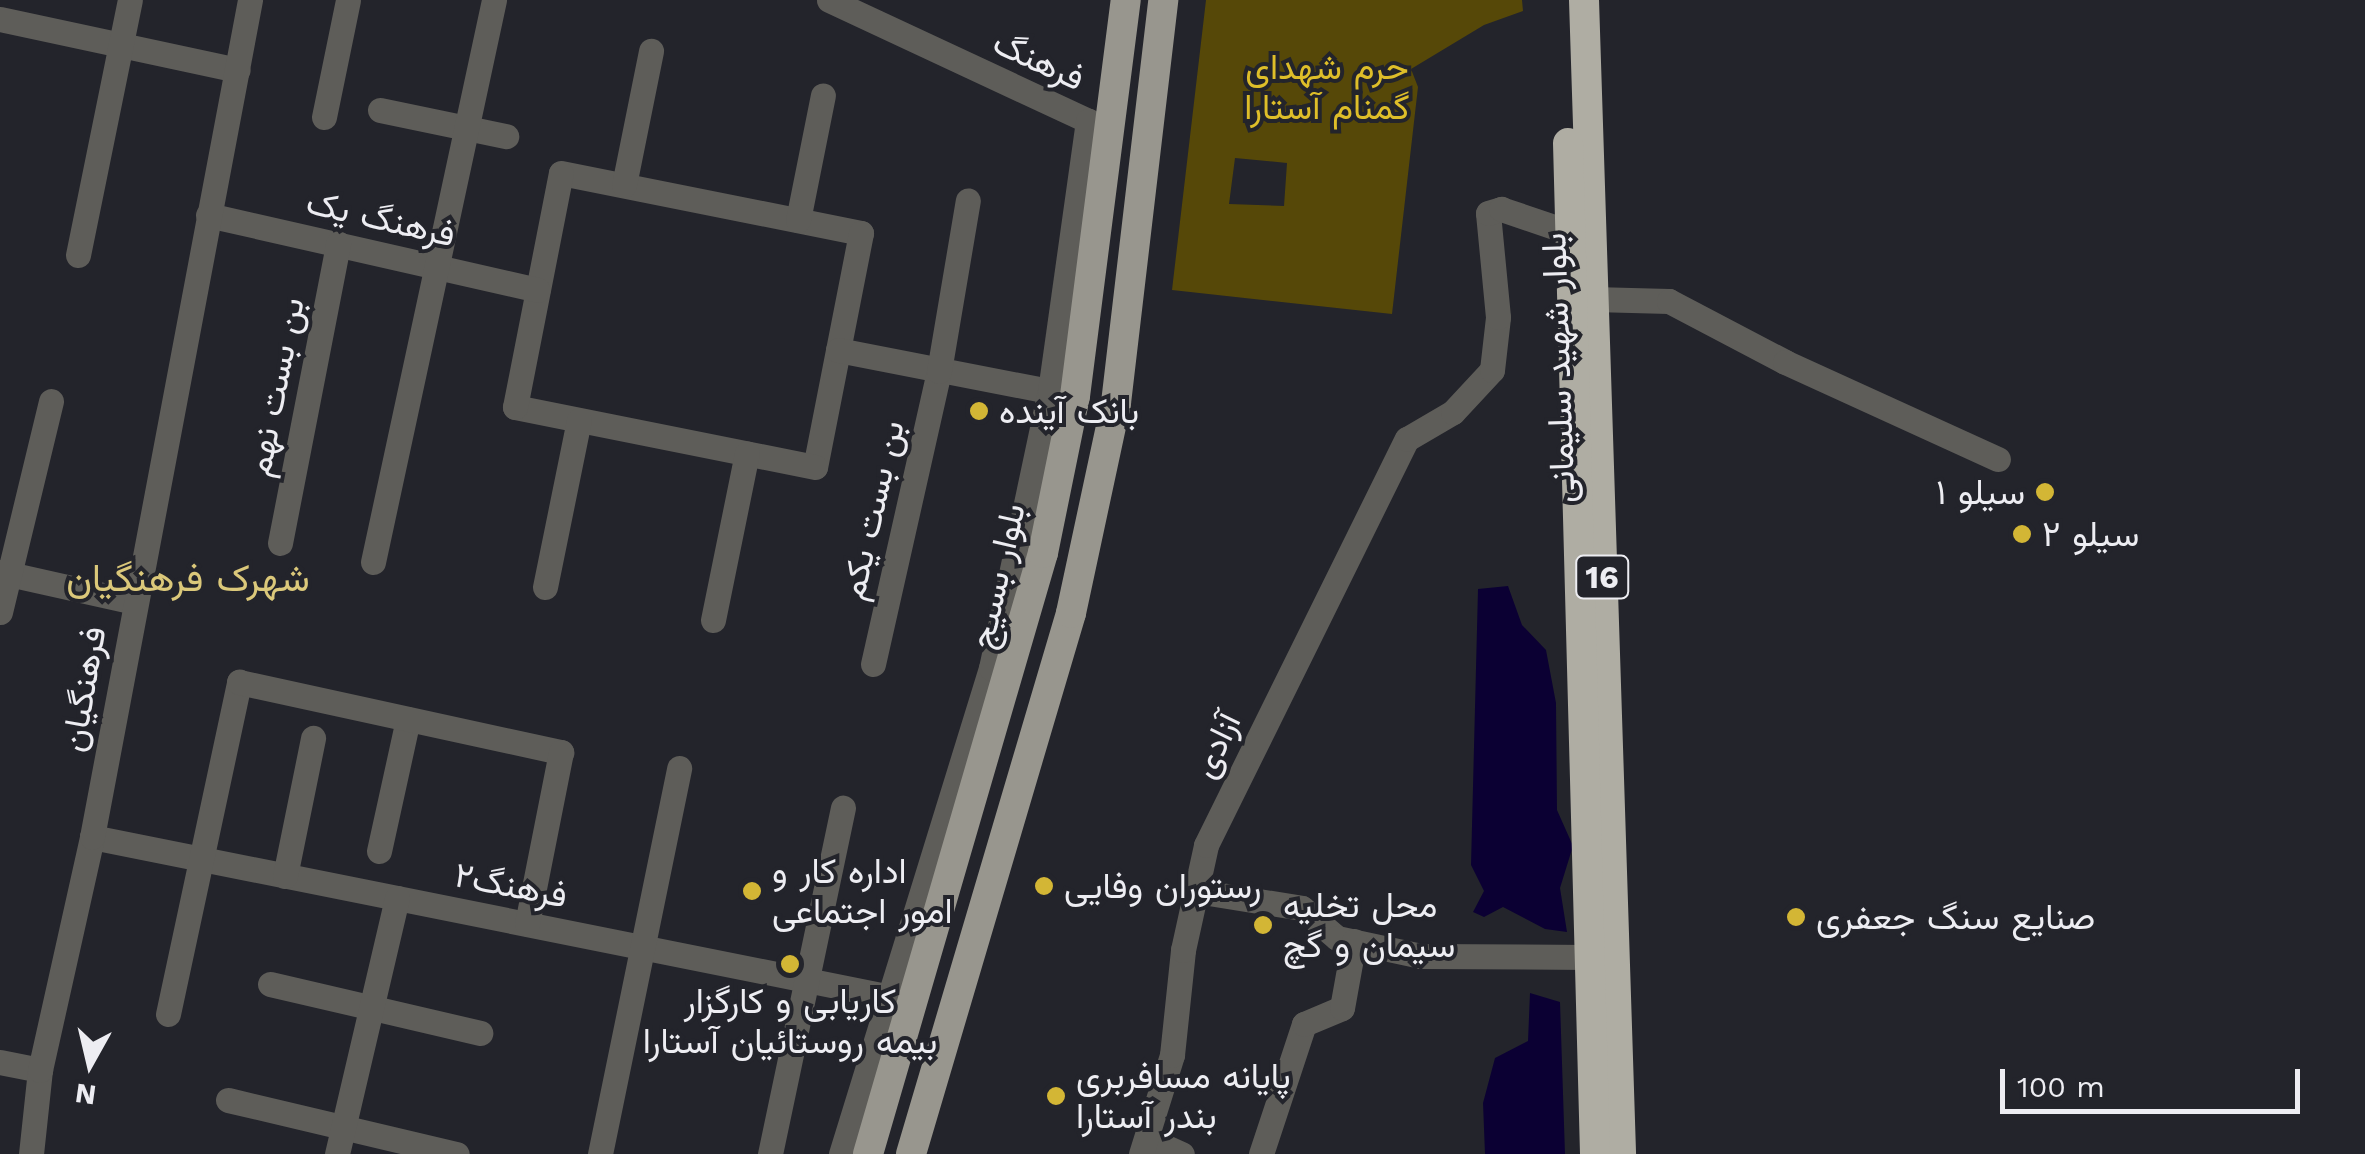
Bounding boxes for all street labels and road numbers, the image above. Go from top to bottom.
street label: فرهنگ [987,21,1091,99]
street label: فرهنگ یک [302,180,460,256]
street label: بلوار شهید سلیمانی [1532,232,1584,504]
street label: بن بست نهم [237,294,313,480]
street label: بن بست یکم [831,416,913,604]
street label: بلوار بسیج [960,499,1034,653]
road number: 16 [1574,550,1630,604]
street label: فرهنگیان [51,623,115,755]
street label: آزادی [1182,706,1250,784]
street label: فرهنگ۲ [451,853,571,917]

